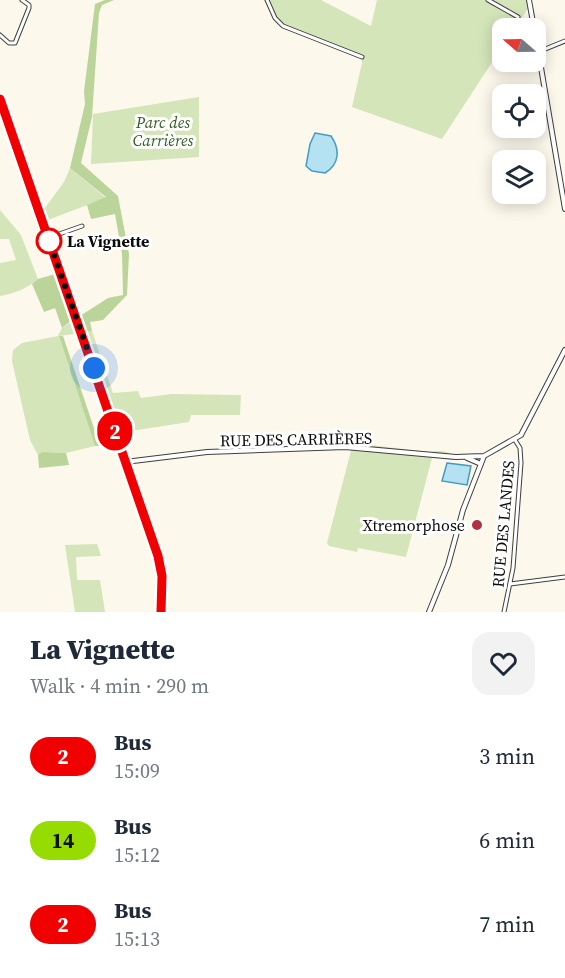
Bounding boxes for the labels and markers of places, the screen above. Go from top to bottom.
marker: La Vignette [36,228,62,254]
place label: La Vignette [67,230,149,252]
place label: Xtremorphose [363,514,465,536]
marker: Xtremorphose [470,518,484,532]

